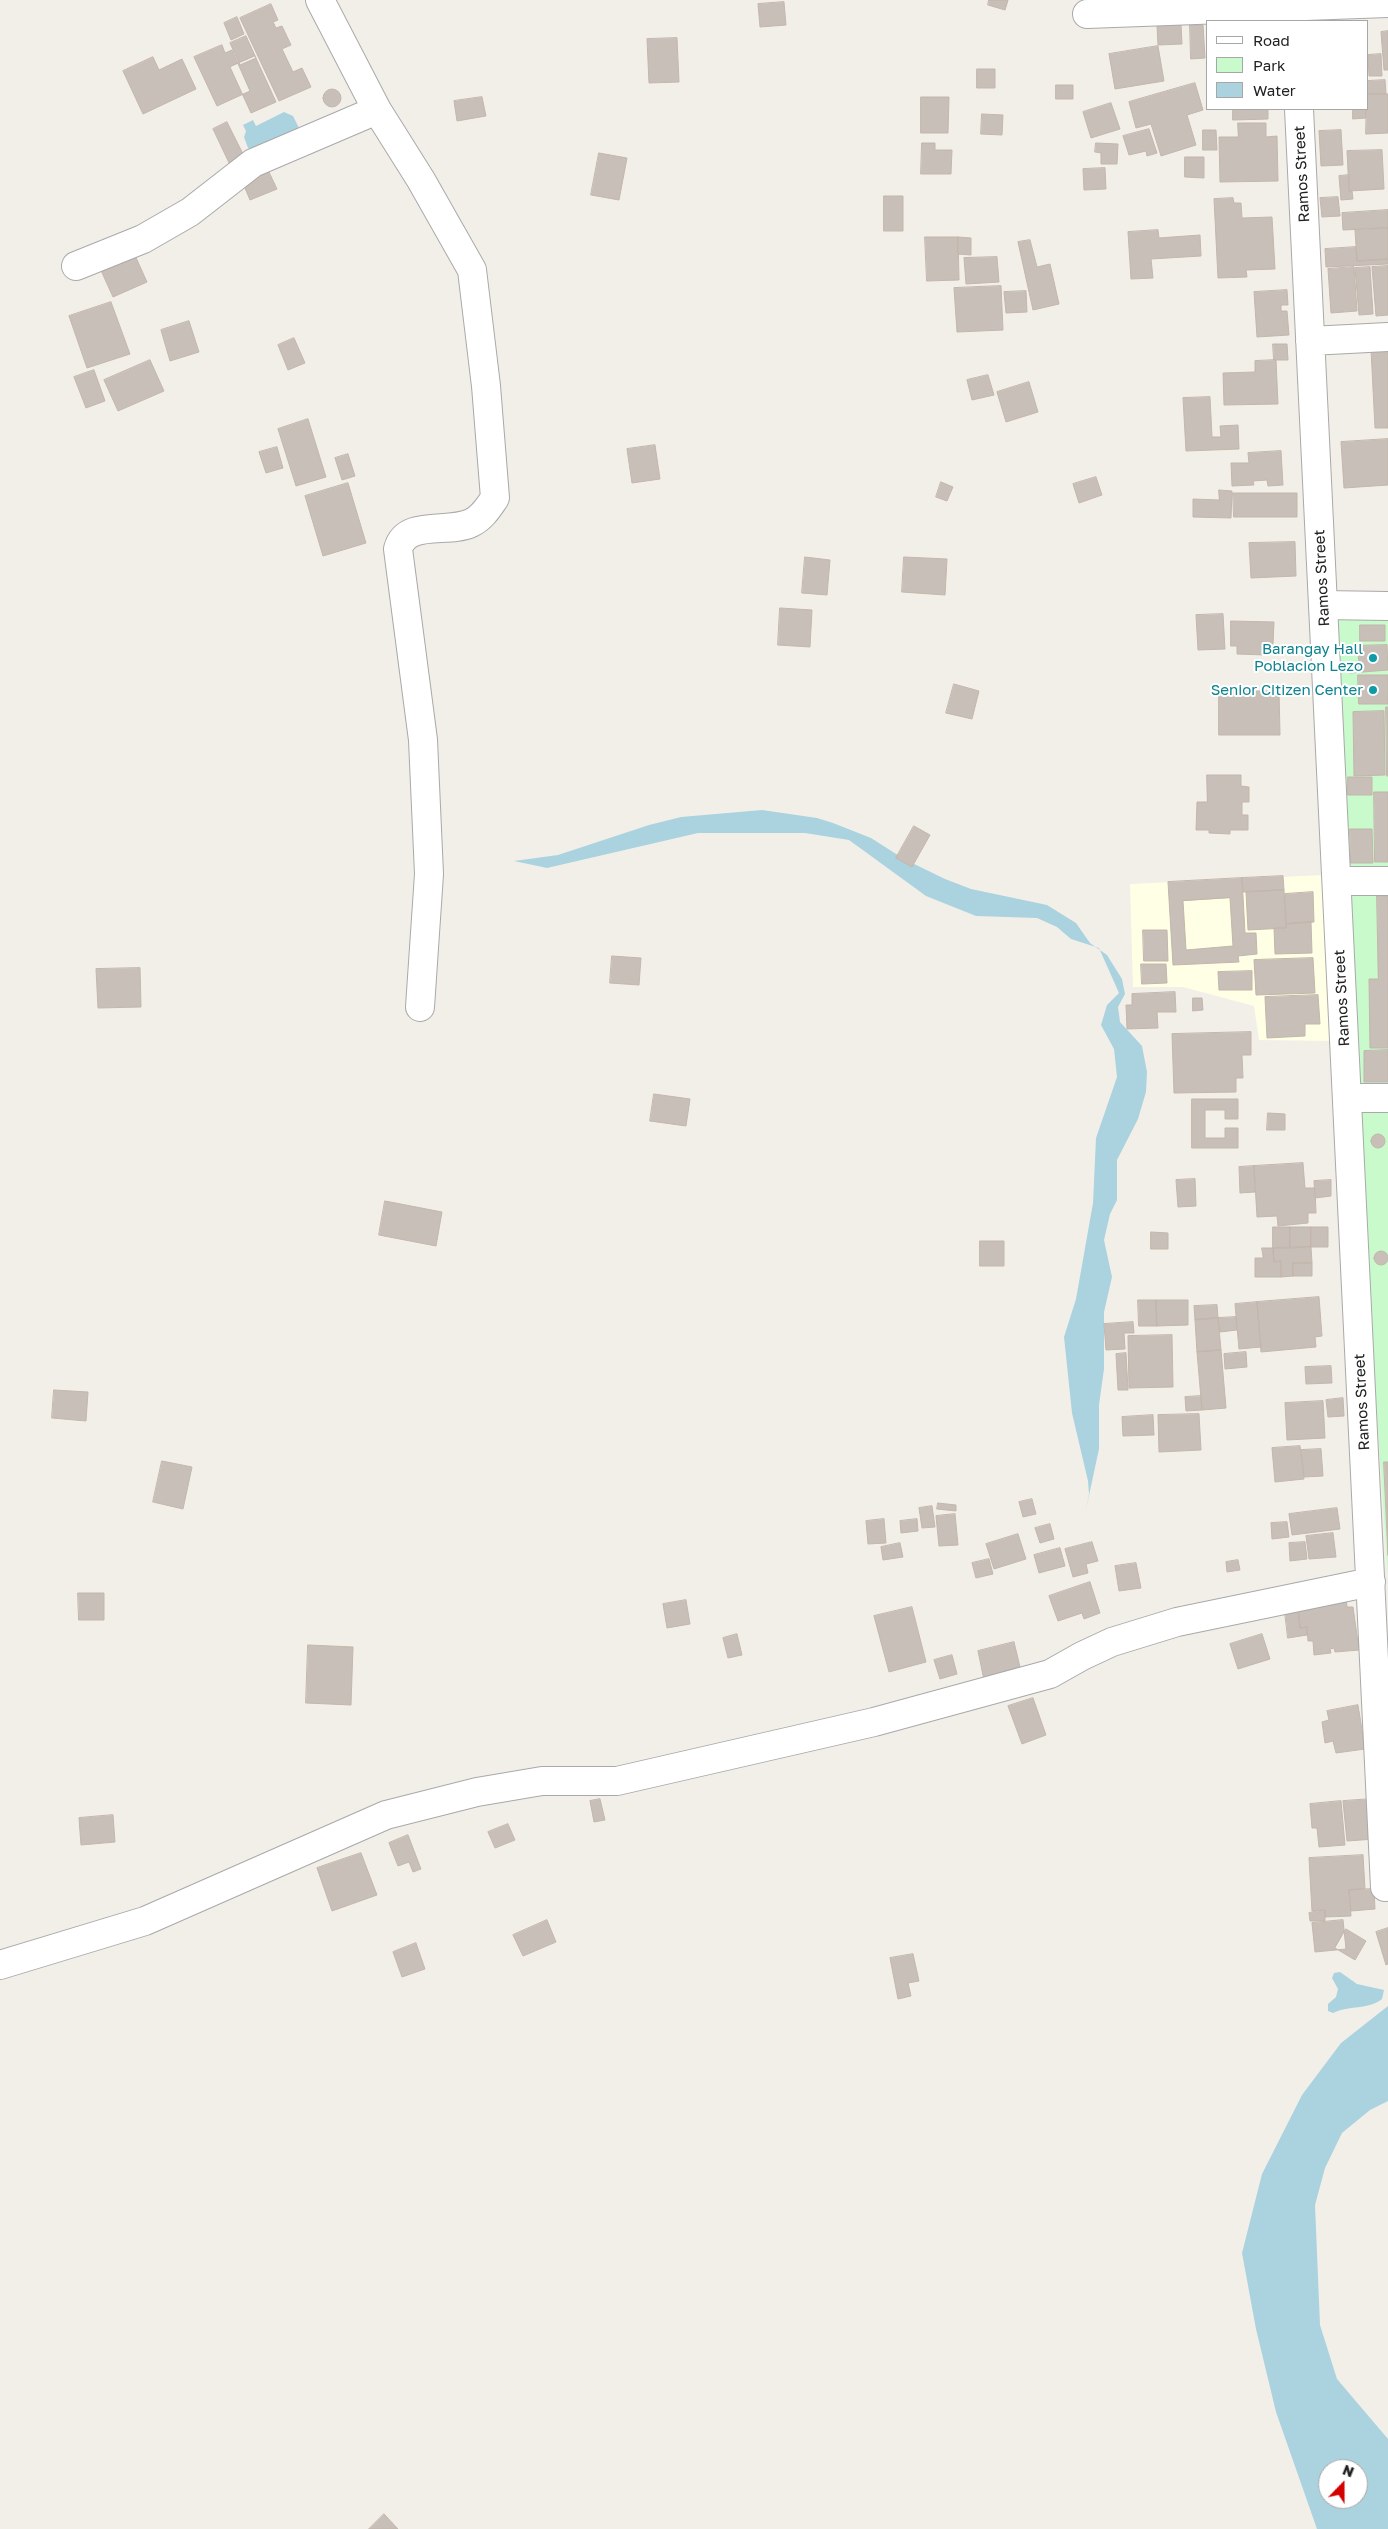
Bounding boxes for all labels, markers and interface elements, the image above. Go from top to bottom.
legend [1206,20,1368,110]
text: Road [1253,31,1290,49]
text: Park [1253,56,1285,74]
text: Water [1253,81,1296,99]
street label: Ramos Street [1290,125,1314,223]
street label: Ramos Street [1310,529,1334,627]
place label: Barangay Hall Poblacion Lezo [1254,640,1363,675]
marker: Barangay Hall Poblacion Lezo [1367,652,1379,664]
place label: Senior Citizen Center [1211,681,1363,699]
marker: Senior Citizen Center [1367,684,1379,696]
street label: Ramos Street [1330,949,1354,1047]
street label: Ramos Street [1350,1353,1374,1451]
north arrow [1318,2459,1368,2509]
text: N [1340,2461,1357,2480]

